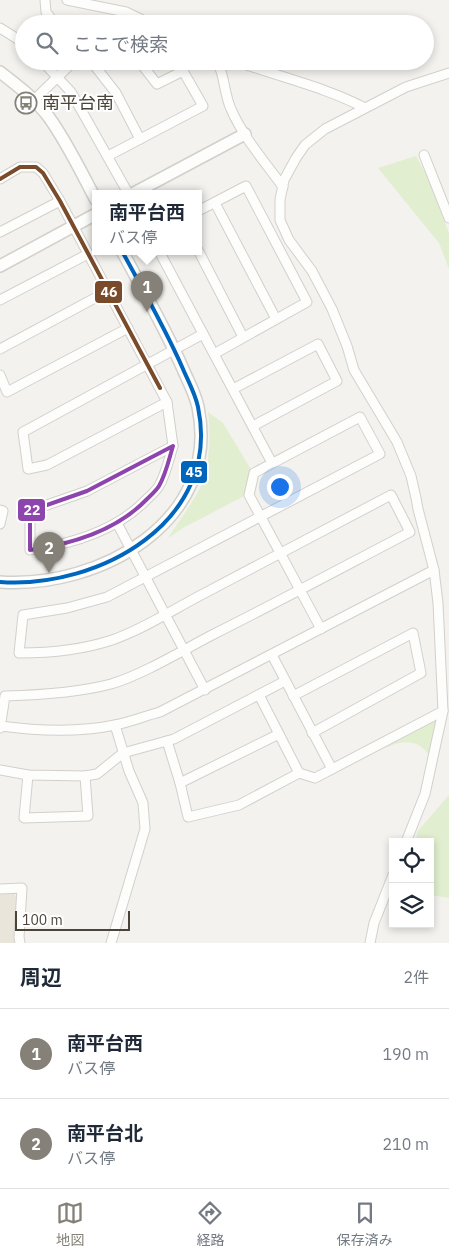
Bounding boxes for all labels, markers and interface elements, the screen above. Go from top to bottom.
search box [15,15,434,70]
icon: search [33,29,61,57]
text: ここで検索 [73,32,168,56]
bus stop icon: 南平台南 [14,91,38,115]
place label: 南平台南 [42,91,114,114]
popup [92,190,202,255]
text: 南平台西 [109,200,185,224]
text: バス停 [109,227,157,247]
pin: 1 [131,271,163,312]
line badge: 46 [94,280,123,304]
text: 46 [101,283,117,301]
line badge: 45 [180,460,208,484]
text: 45 [186,463,202,481]
your location [267,474,293,500]
line badge: 22 [17,498,46,522]
text: 22 [24,501,40,519]
pin: 2 [33,532,65,573]
map controls [389,838,434,928]
button: locate [389,838,434,883]
button: layers [389,883,434,928]
scale bar [15,908,130,931]
text: 100 m [22,911,63,929]
text: 周辺 [20,963,62,991]
text: 2件 [403,967,429,987]
text: 南平台西 [67,1031,143,1055]
text: 1 [31,1044,41,1064]
text: 190 m [382,1044,429,1064]
text: バス停 [67,1058,115,1078]
text: 南平台北 [67,1121,143,1145]
text: 2 [31,1134,41,1154]
text: 210 m [382,1134,429,1154]
text: バス停 [67,1148,115,1168]
tab: 地図 [56,1199,84,1249]
tab: 経路 [196,1199,224,1249]
tab: 保存済み [337,1199,393,1249]

